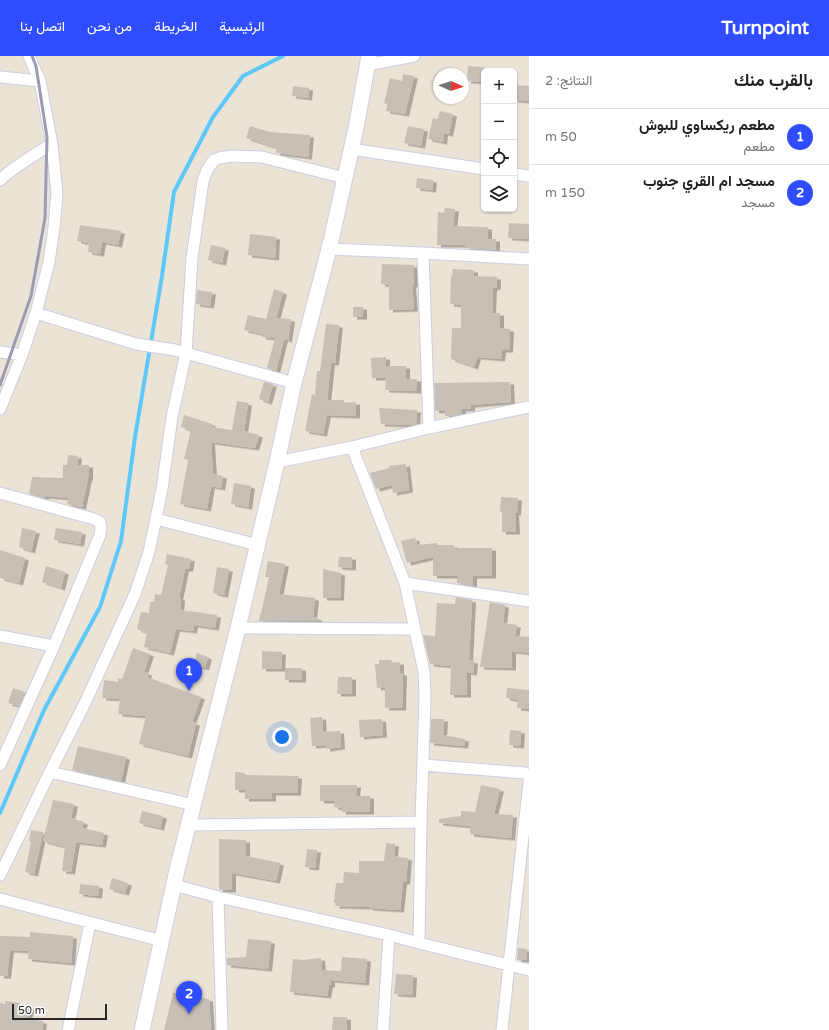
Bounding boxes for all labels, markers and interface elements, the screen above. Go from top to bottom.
text: Turnpoint [721,17,809,39]
text: اتصل بنا [20,18,65,35]
text: من نحن [87,18,132,35]
text: الخريطة [154,18,197,35]
text: الرئيسية [219,18,265,35]
north arrow [433,68,469,104]
map controls [481,68,517,212]
button: + [481,68,517,104]
text: بالقرب منك [734,70,813,91]
text: النتائج: 2 [545,73,592,89]
button: − [481,104,517,140]
text: مطعم ريكساوي للبوش [639,116,775,134]
text: 50 m [545,129,577,145]
text: 1 [796,129,804,145]
text: مطعم [744,139,775,155]
button: locate [481,140,517,176]
text: مسجد ام القري جنوب [643,172,775,190]
button: layers [481,176,517,212]
text: 150 m [545,185,585,201]
text: 2 [796,185,804,201]
text: مسجد [741,195,775,211]
pin: 1 [176,658,202,691]
your location [272,727,292,747]
pin: 2 [176,981,202,1014]
scale bar [12,1002,107,1021]
text: 50 m [18,1004,45,1017]

